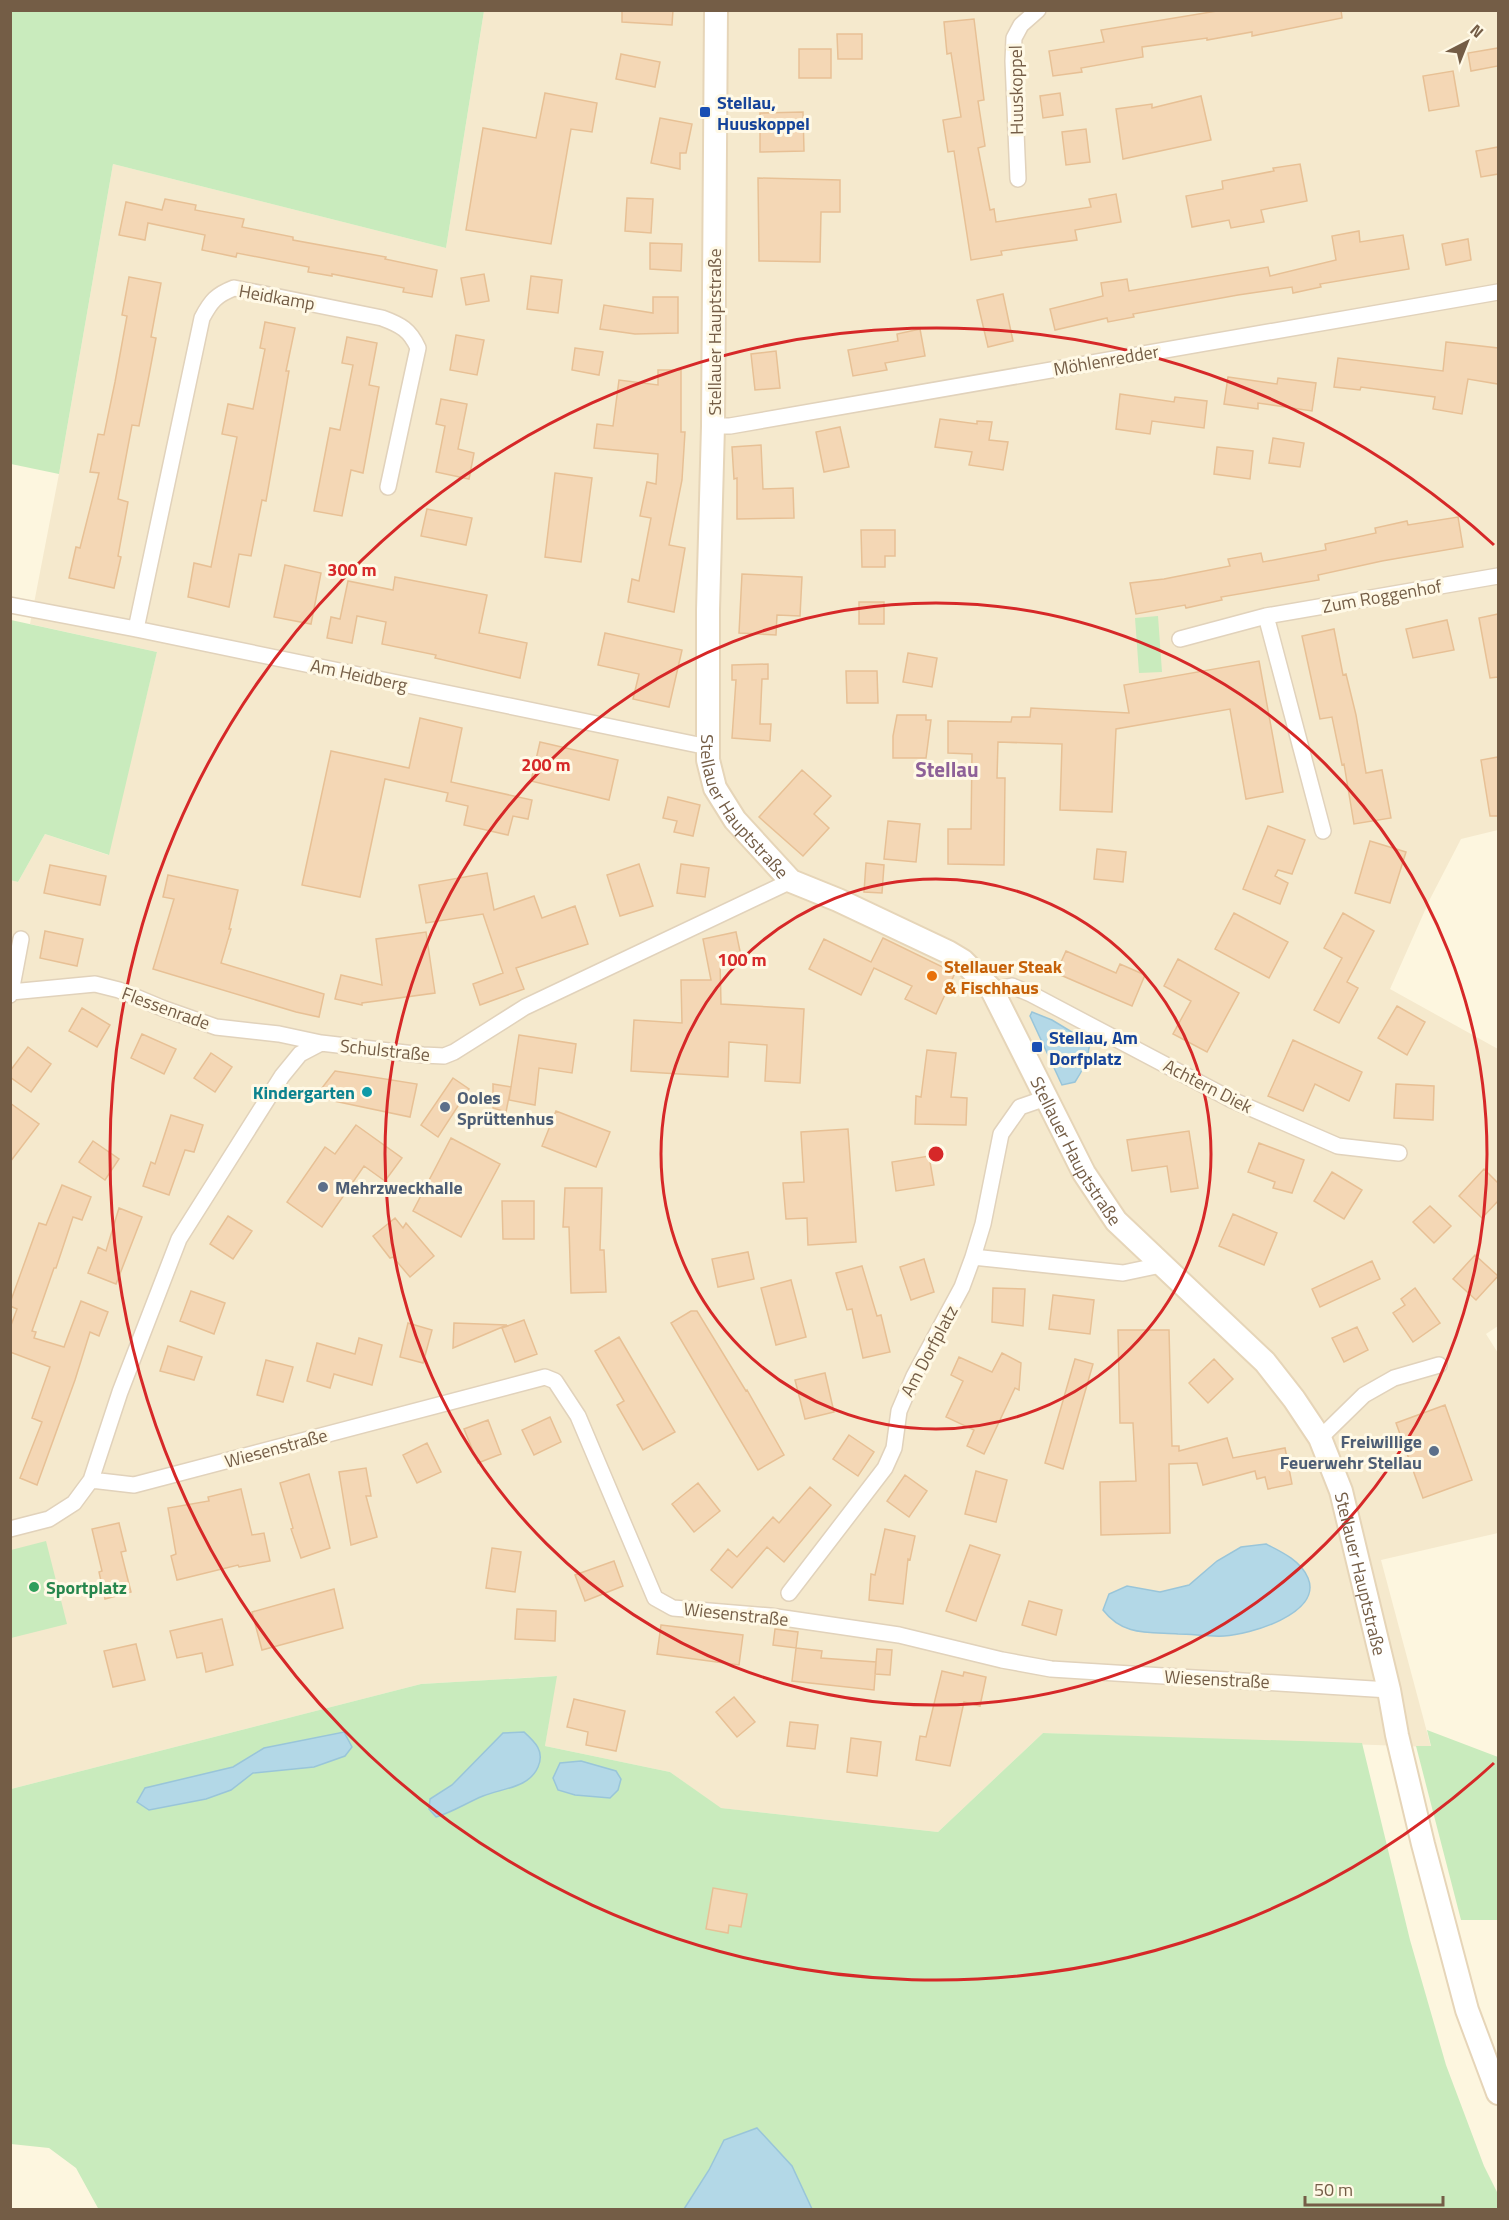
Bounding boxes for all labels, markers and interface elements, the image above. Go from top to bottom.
north arrow [1437,12,1497,72]
text: N [1465,18,1489,43]
street label: Huuskoppel [1002,45,1030,135]
place label: Stellau, Huuskoppel [717,89,810,137]
marker: Stellau, Huuskoppel [698,105,712,119]
street label: Stellauer Hauptstraße [701,248,728,416]
street label: Heidkamp [237,277,317,317]
street label: Möhlenredder [1051,337,1161,383]
text: 300 m [327,556,377,583]
street label: Zum Roggenhof [1320,572,1444,620]
street label: Am Heidberg [308,652,410,698]
street label: Stellauer Hauptstraße [695,734,796,884]
text: 200 m [521,751,571,778]
district label: Stellau [915,753,979,785]
text: 100 m [717,946,767,973]
place label: Stellauer Steak & Fischhaus [944,953,1063,1001]
marker: Stellauer Steak & Fischhaus [925,969,939,983]
street label: Flessenrade [118,980,214,1036]
place label: Stellau, Am Dorfplatz [1049,1024,1138,1072]
street label: Schulstraße [339,1032,431,1068]
marker: Stellau, Am Dorfplatz [1030,1040,1044,1054]
street label: Achtern Diek [1159,1052,1258,1120]
street label: Stellauer Hauptstraße [1024,1072,1129,1231]
place label: Kindergarten [253,1079,355,1106]
place label: Ooles Sprüttenhus [457,1084,554,1132]
marker: Kindergarten [360,1085,374,1099]
marker: Ooles Sprüttenhus [438,1100,452,1114]
centre of rings [926,1144,946,1164]
place label: Mehrzweckhalle [335,1174,463,1201]
marker: Mehrzweckhalle [316,1180,330,1194]
street label: Am Dorfplatz [894,1300,964,1402]
street label: Wiesenstraße [222,1421,330,1475]
place label: Freiwillige Feuerwehr Stellau [1280,1428,1422,1476]
marker: Freiwillige Feuerwehr Stellau [1427,1444,1441,1458]
street label: Stellauer Hauptstraße [1328,1489,1394,1658]
place label: Sportplatz [46,1574,127,1601]
marker: Sportplatz [27,1580,41,1594]
street label: Wiesenstraße [682,1595,790,1633]
street label: Wiesenstraße [1164,1663,1270,1695]
scale bar [1305,2169,1443,2207]
text: 50 m [1314,2176,1353,2203]

